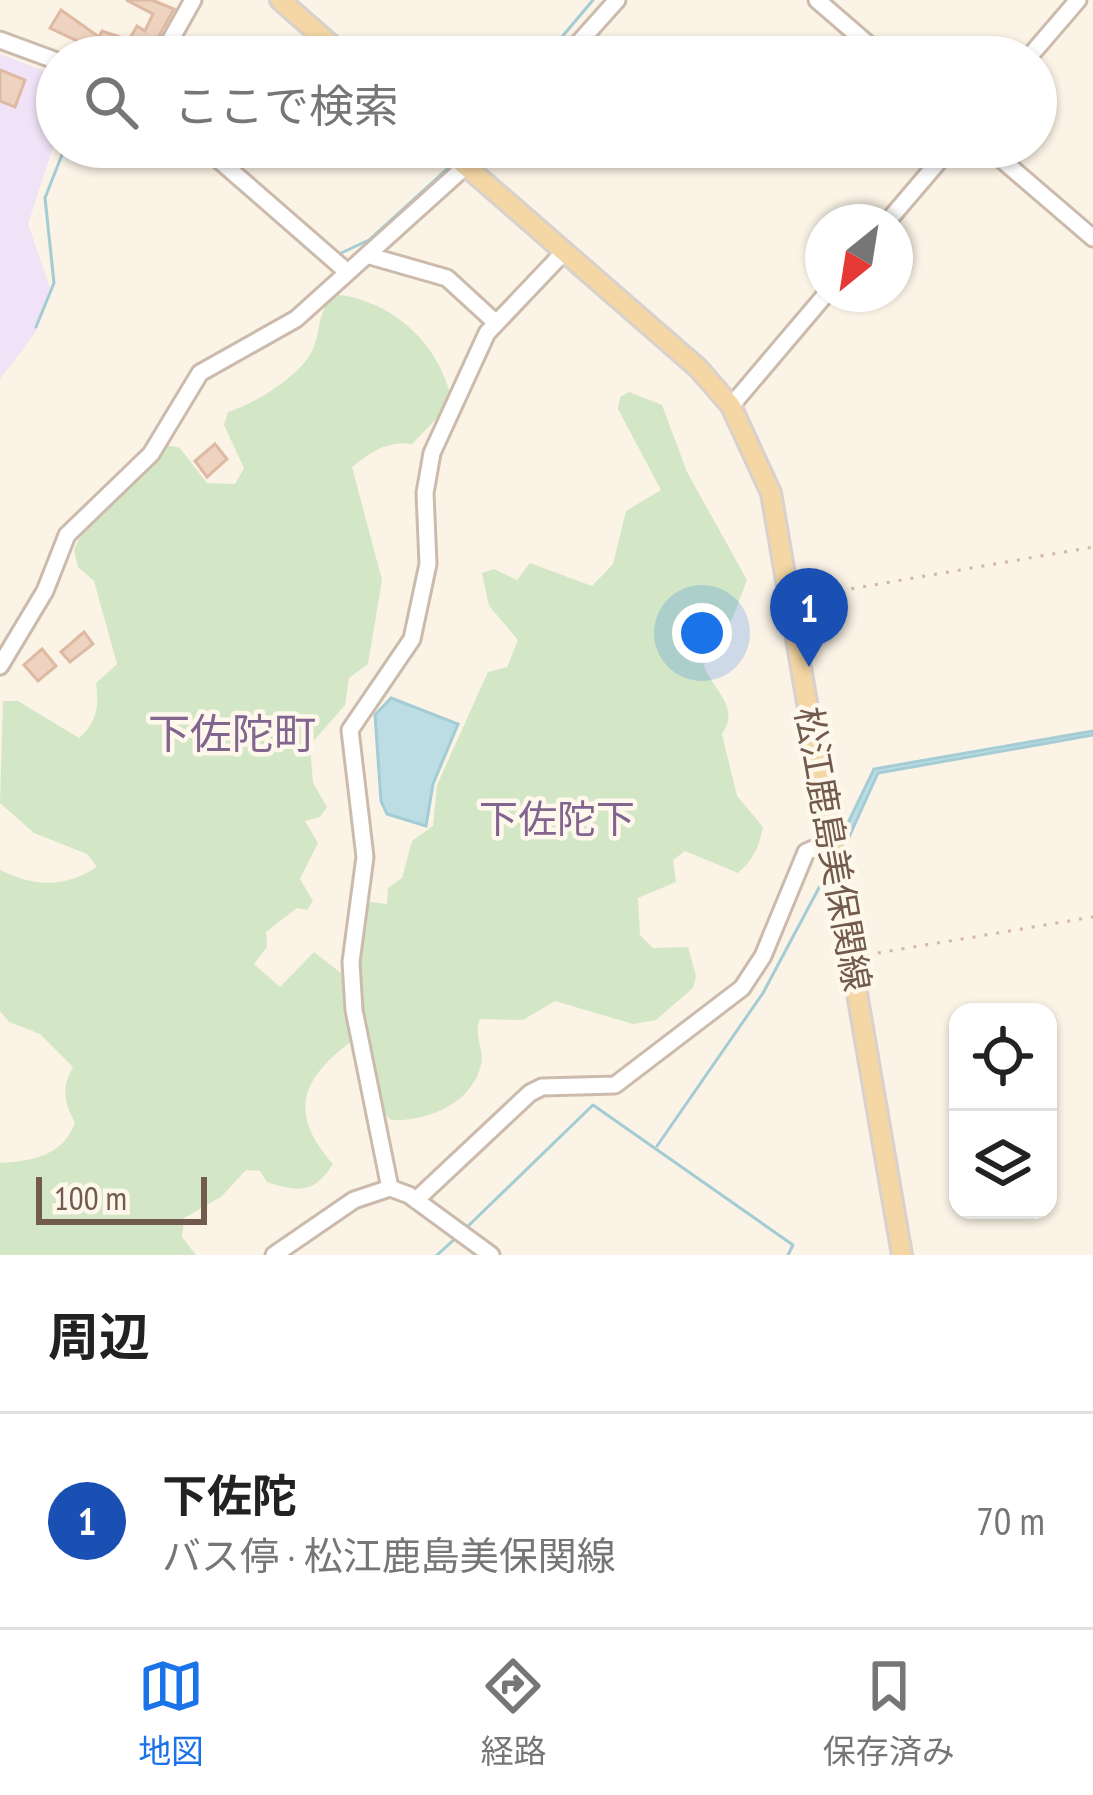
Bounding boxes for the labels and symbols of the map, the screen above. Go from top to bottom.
north arrow [805,204,913,312]
pin: 1 [770,568,848,667]
your location [672,603,732,663]
street label: 松江鹿島美保関線 [785,703,882,995]
district label: 下佐陀町 [148,706,316,761]
district label: 下佐陀下 [479,793,635,844]
scale bar [36,1171,207,1224]

